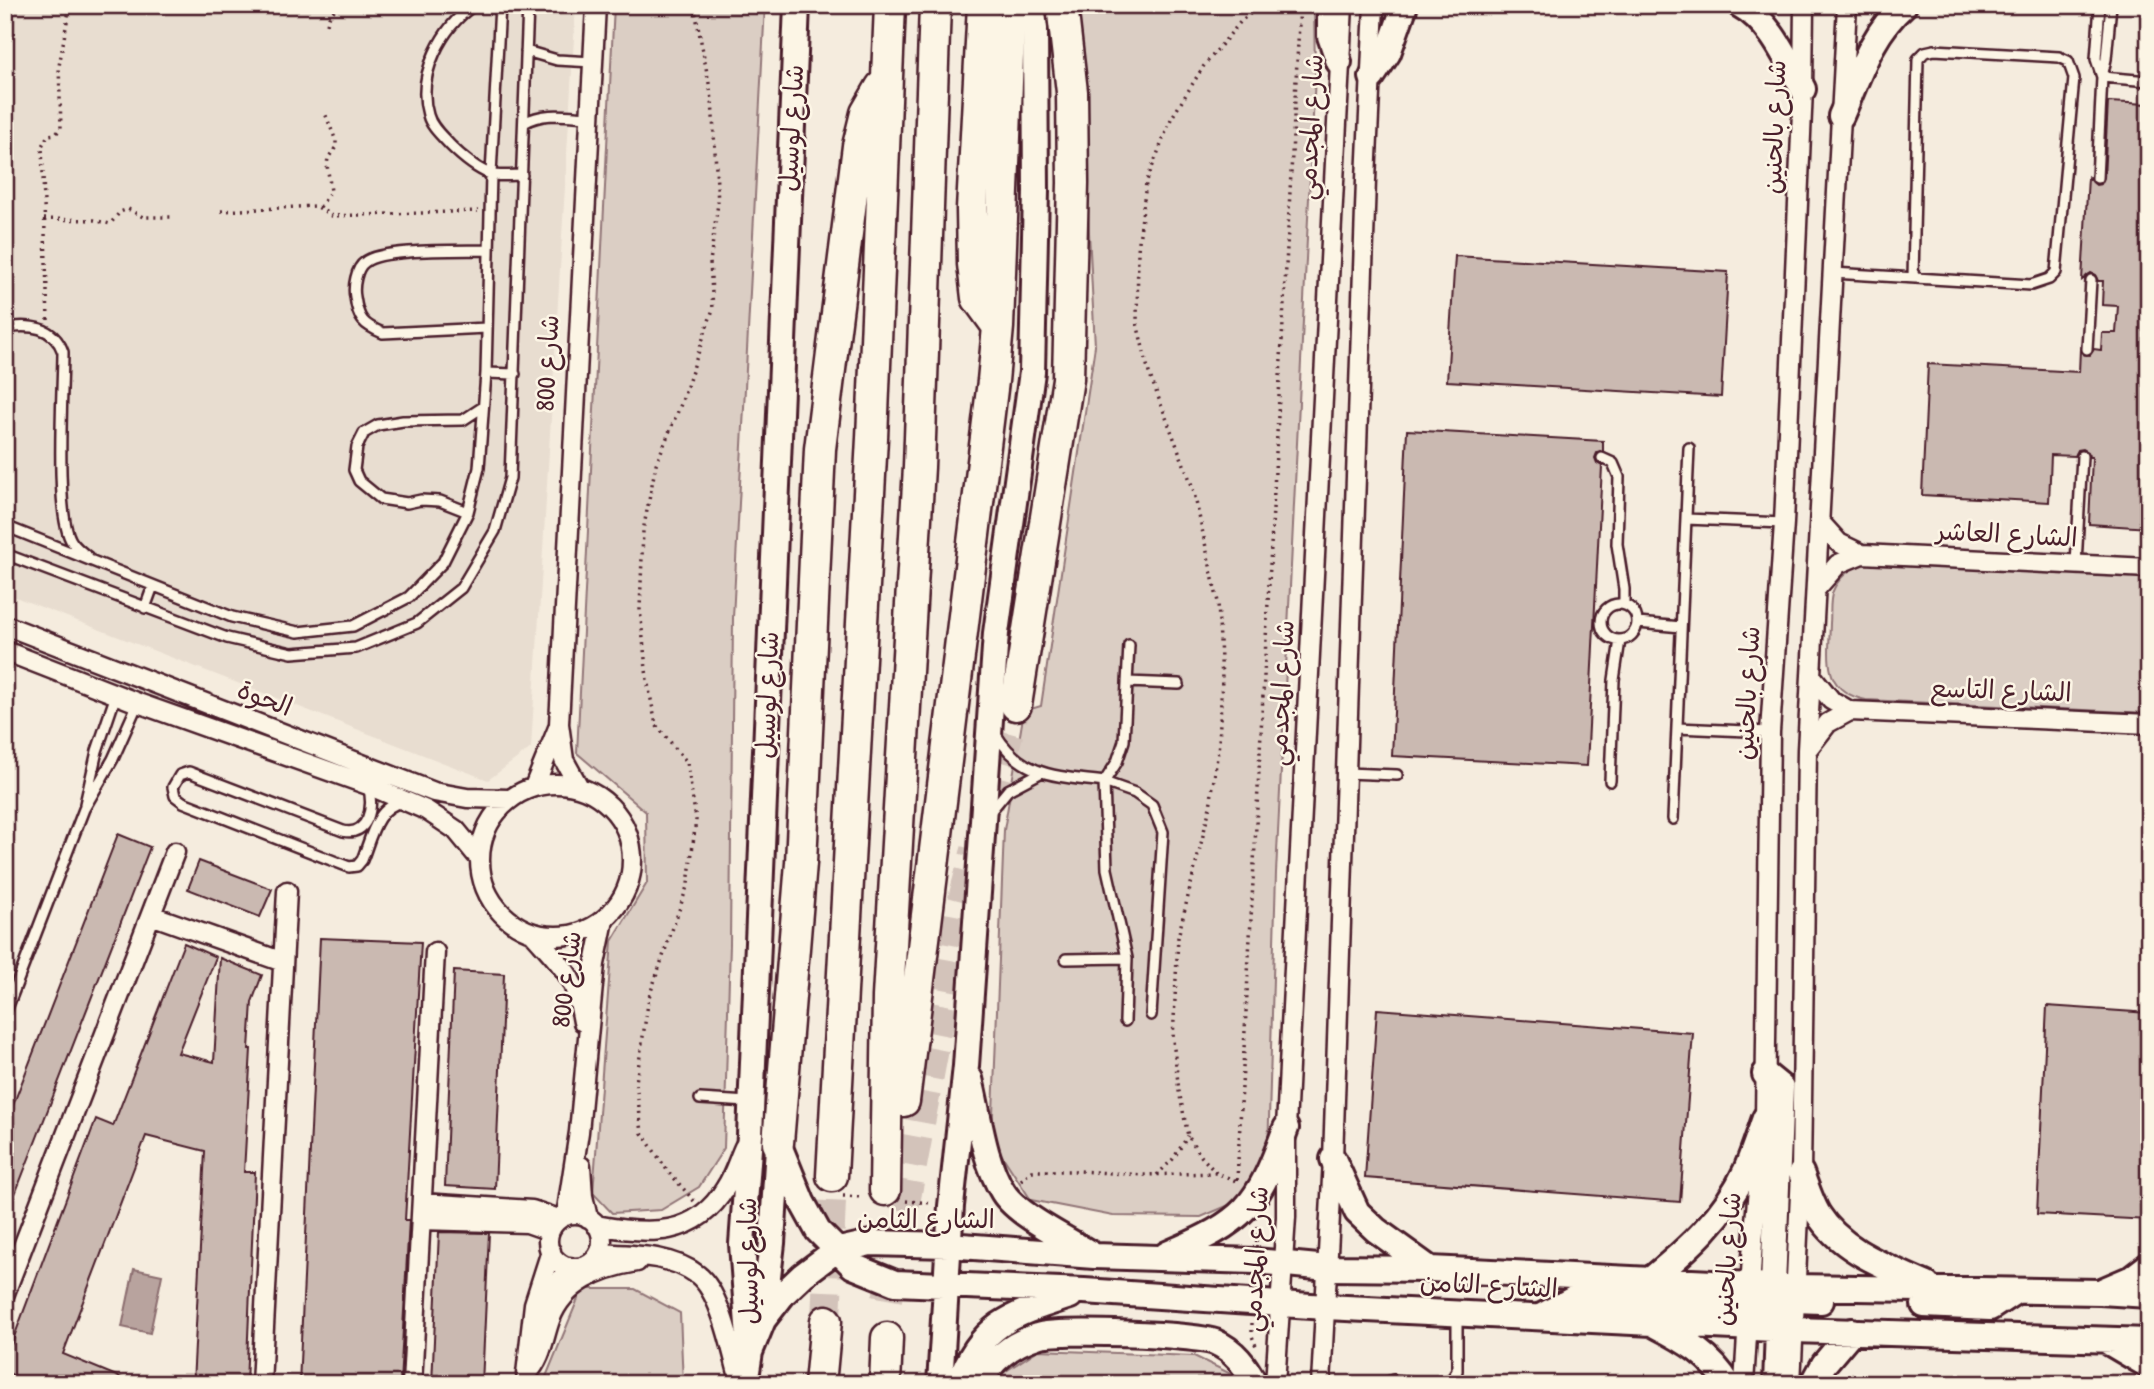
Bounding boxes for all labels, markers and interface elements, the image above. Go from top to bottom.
street label: شارع المجدمي [1288,53,1337,201]
street label: شارع بالحنين [1754,59,1794,195]
street label: شارع لوسيل [770,64,812,192]
street label: شارع 800 [526,314,568,412]
street label: الشارع العاشر [1933,512,2079,556]
street label: شارع المجدمي [1259,619,1308,767]
street label: شارع بالحنين [1726,625,1768,761]
street label: شارع لوسيل [747,631,787,759]
street label: الشارع التاسع [1930,670,2072,711]
street label: الحوة [233,671,298,724]
street label: شارع 800 [542,929,590,1029]
street label: شارع المجدمي [1233,1185,1282,1333]
street label: شارع بالحنين [1704,1191,1750,1327]
street label: شارع لوسيل [729,1197,767,1325]
street label: الشارع الثامن [857,1201,995,1237]
street label: الشارع الثامن [1419,1263,1559,1307]

